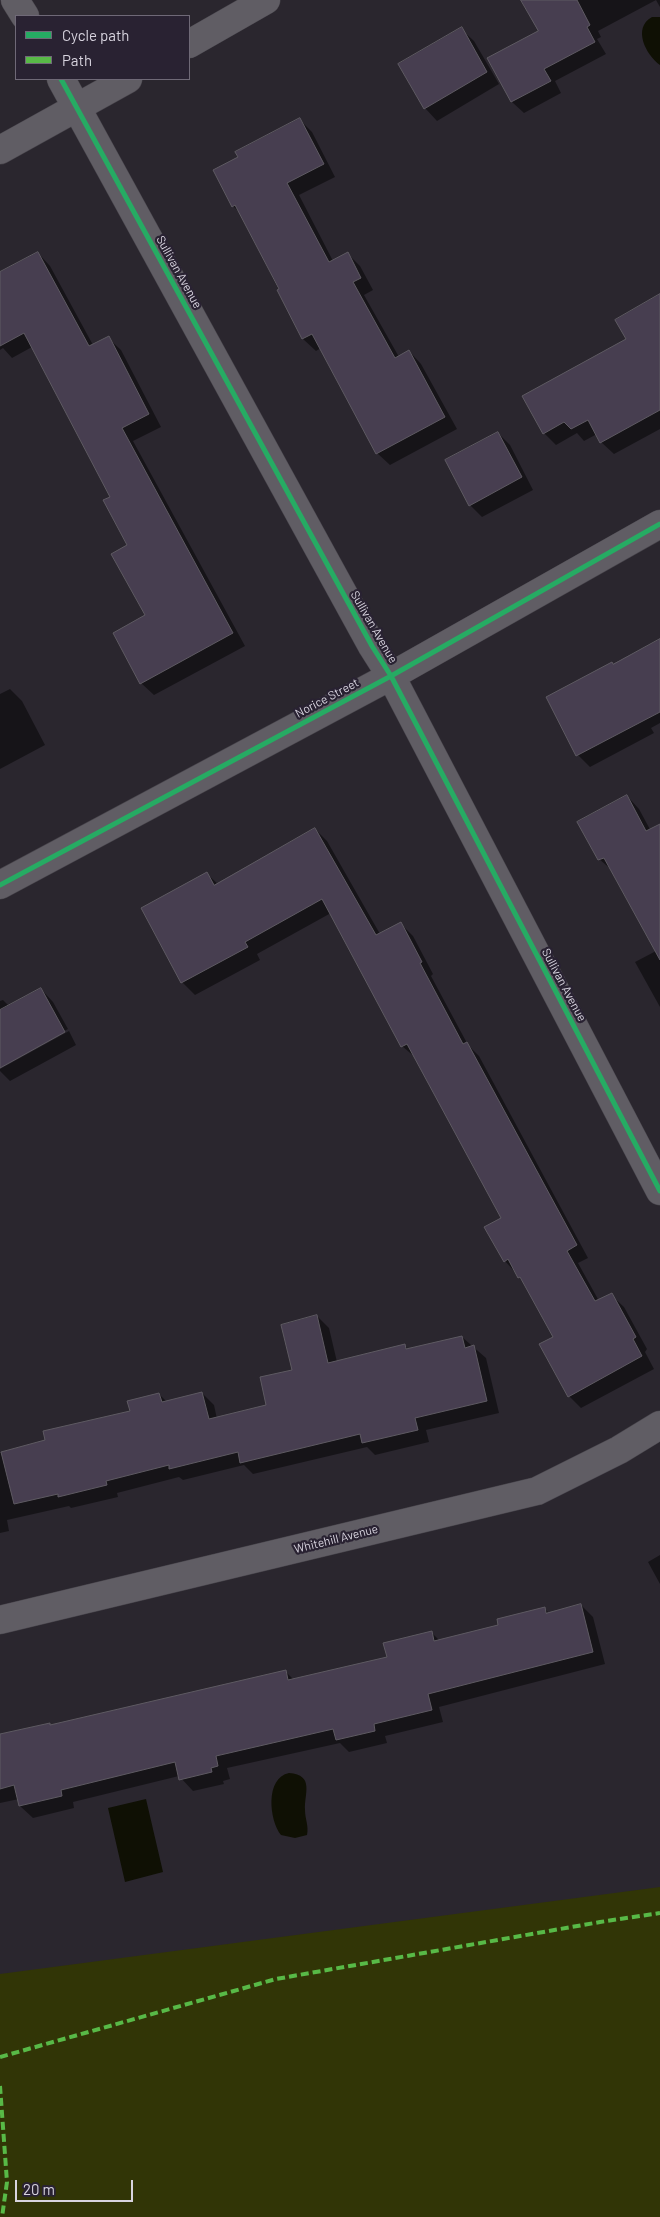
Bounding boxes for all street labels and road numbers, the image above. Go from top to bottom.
street label: Sullivan Avenue [153,233,205,311]
street label: Sullivan Avenue [348,588,400,666]
street label: Norice Street [293,675,361,721]
street label: Sullivan Avenue [539,946,589,1024]
street label: Whitehill Avenue [292,1522,380,1556]

